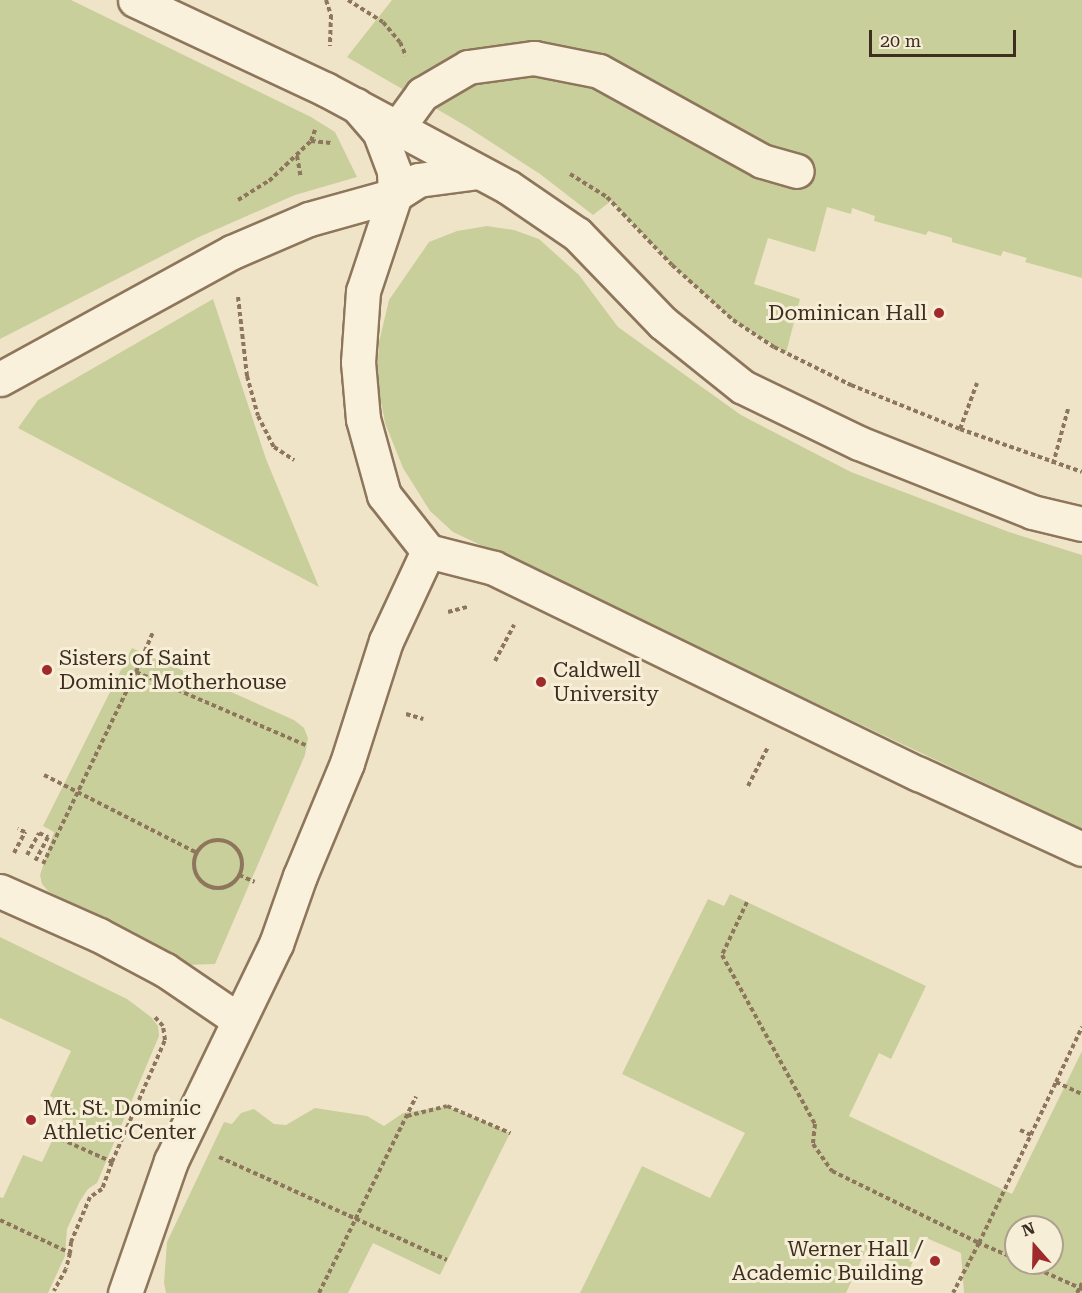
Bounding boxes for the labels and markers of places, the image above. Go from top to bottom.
place label: Dominican Hall [768,300,927,326]
marker: Dominican Hall [932,306,946,320]
place label: Sisters of Saint Dominic Motherhouse [59,645,287,695]
place label: Caldwell University [553,657,659,707]
marker: Sisters of Saint Dominic Motherhouse [40,663,54,677]
marker: Caldwell University [534,675,548,689]
place label: Mt. St. Dominic Athletic Center [43,1095,201,1145]
marker: Mt. St. Dominic Athletic Center [24,1113,38,1127]
place label: Werner Hall / Academic Building [732,1236,923,1286]
marker: Werner Hall / Academic Building [928,1254,942,1268]

